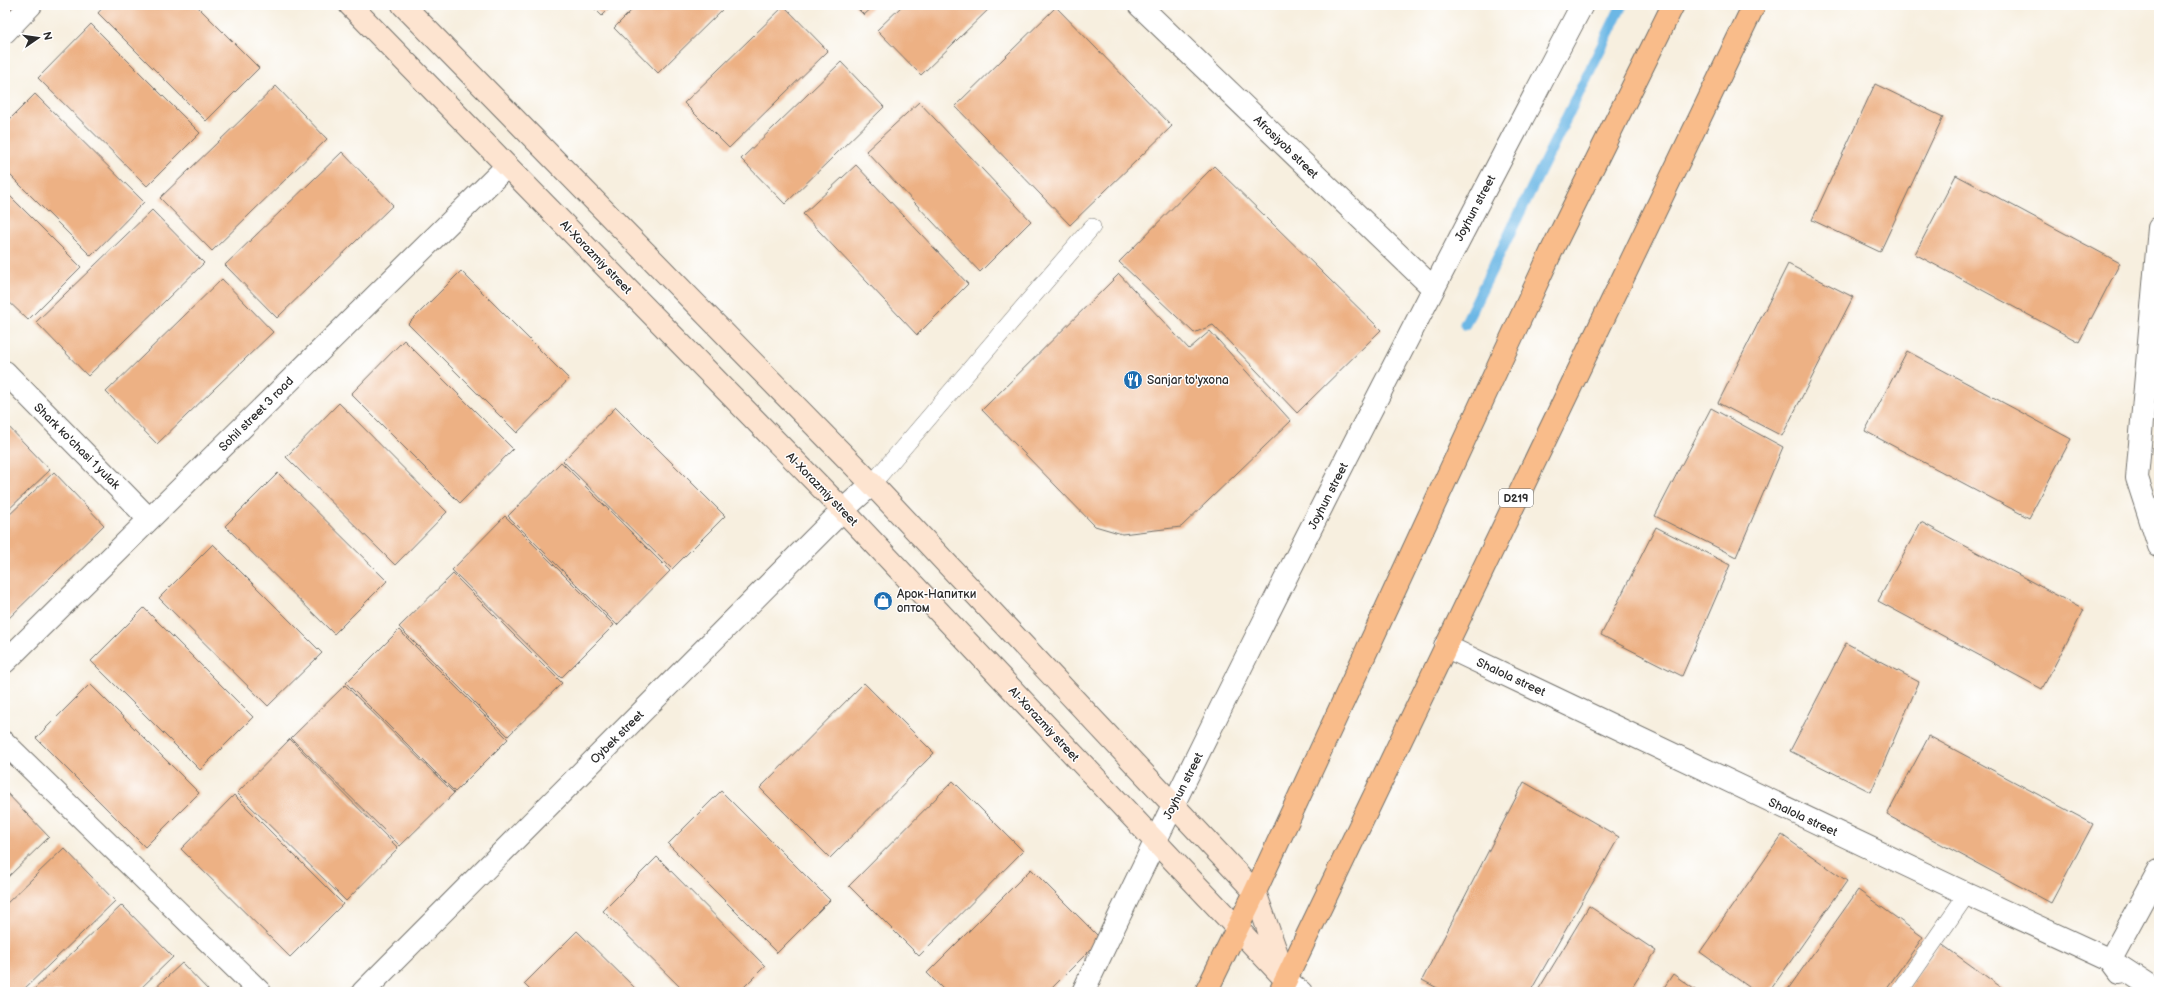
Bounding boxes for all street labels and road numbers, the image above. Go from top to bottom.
street label: Afrosiyob street [1250,113,1321,182]
street label: Joyhun street [1452,172,1499,244]
street label: Al-Xorazmiy street [557,217,635,298]
street label: Sohil street 3 road [216,374,297,455]
street label: Shark ko'chasi 1 yulak [30,400,123,493]
street label: Al-Xorazmiy street [783,449,861,530]
street label: Joyhun street [1305,460,1352,532]
road number: D219 [1499,489,1533,507]
street label: Shalola street [1474,655,1548,700]
street label: Al-Xorazmiy street [1005,684,1082,765]
street label: Oybek street [588,707,647,767]
street label: Joyhun street [1160,750,1207,822]
street label: Shalola street [1766,795,1840,840]

